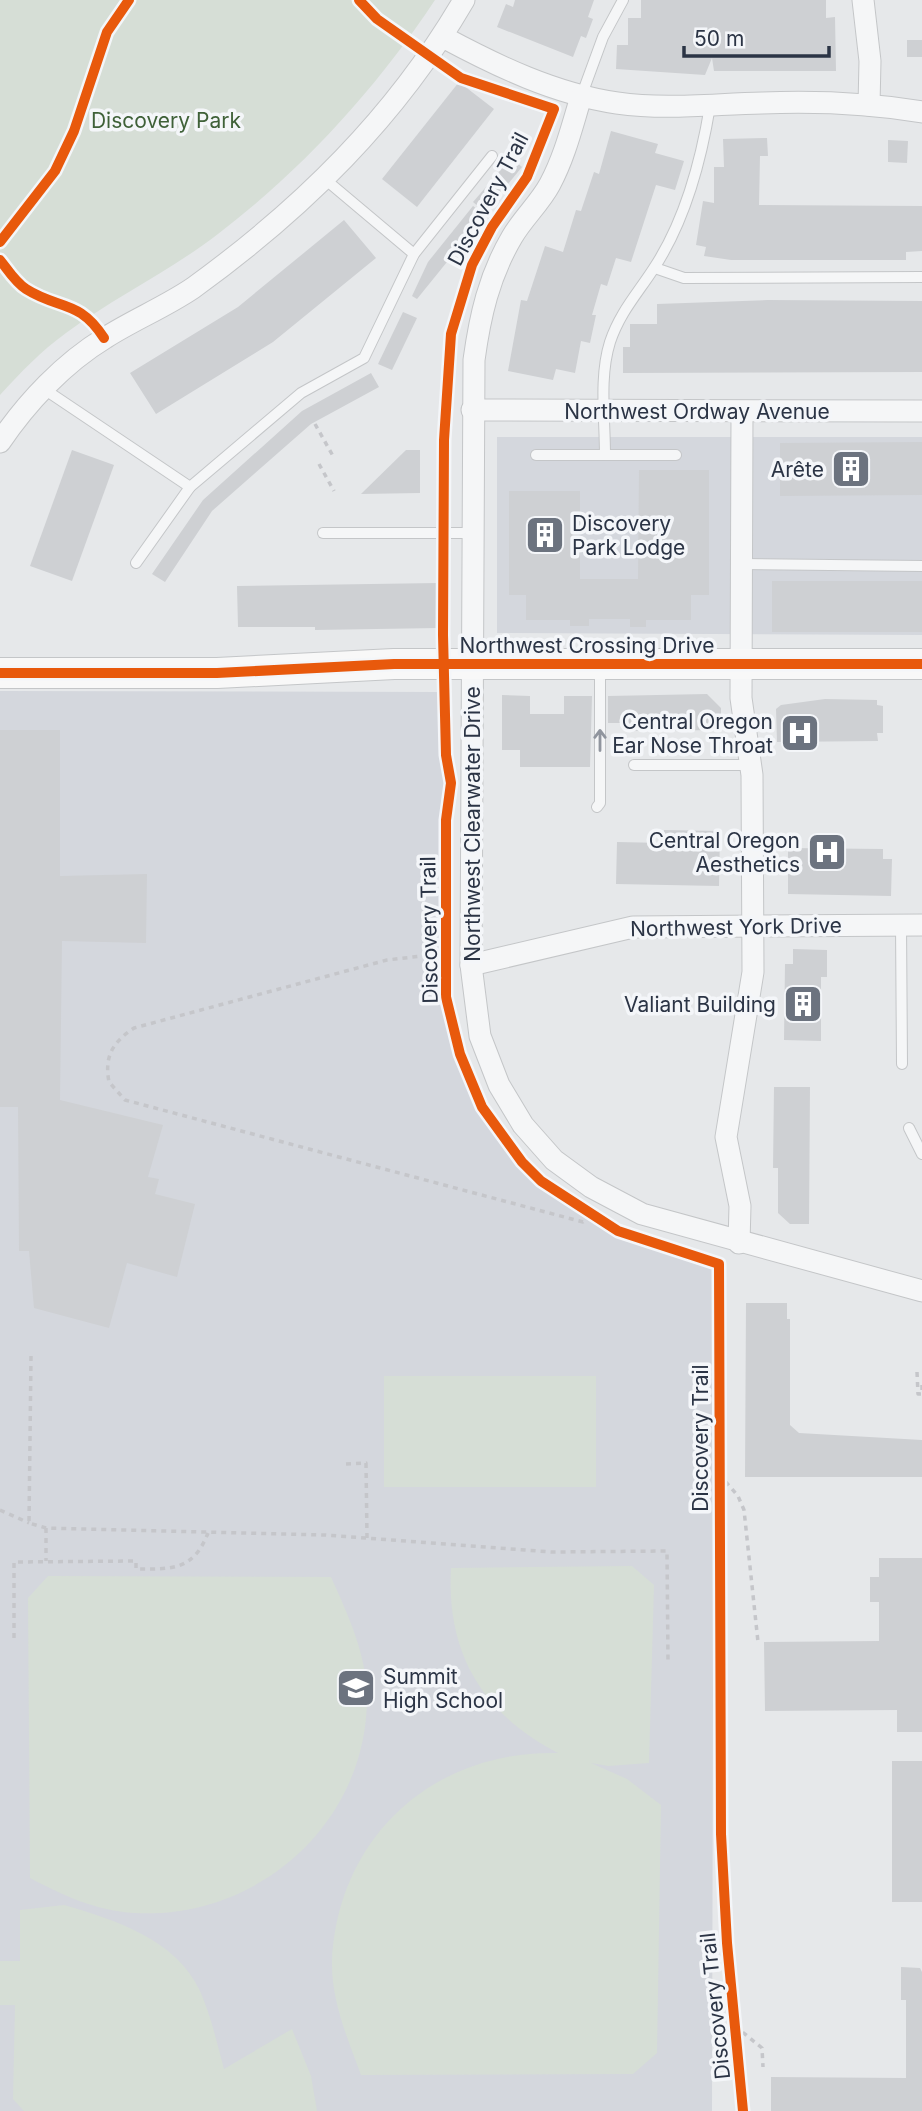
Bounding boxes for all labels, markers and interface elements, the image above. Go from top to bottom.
scale bar [684,14,829,58]
text: 50 m [694,26,744,51]
park label: Discovery Park [91,108,241,133]
street label: Discovery Trail [442,128,534,270]
street label: Northwest Ordway Avenue [564,399,830,424]
building icon: Arête [830,448,872,490]
place label: Arête [771,457,824,482]
place label: Discovery Park Lodge [572,511,685,560]
building icon: Discovery Park Lodge [524,514,566,556]
street label: Northwest Crossing Drive [460,633,714,658]
street label: Northwest Clearwater Drive [460,686,485,962]
place label: Central Oregon Ear Nose Throat [612,709,773,758]
hospital icon: Central Oregon Ear Nose Throat [779,712,821,754]
one-way arrow [593,729,607,752]
place label: Central Oregon Aesthetics [649,828,800,877]
hospital icon: Central Oregon Aesthetics [806,831,848,873]
street label: Discovery Trail [415,856,443,1004]
street label: Northwest York Drive [630,913,842,941]
building icon: Valiant Building [782,983,824,1025]
place label: Valiant Building [624,992,776,1017]
street label: Discovery Trail [688,1364,713,1512]
place label: Summit High School [383,1664,503,1713]
school or university icon: Summit High School [335,1667,377,1709]
street label: Discovery Trail [695,1931,735,2081]

